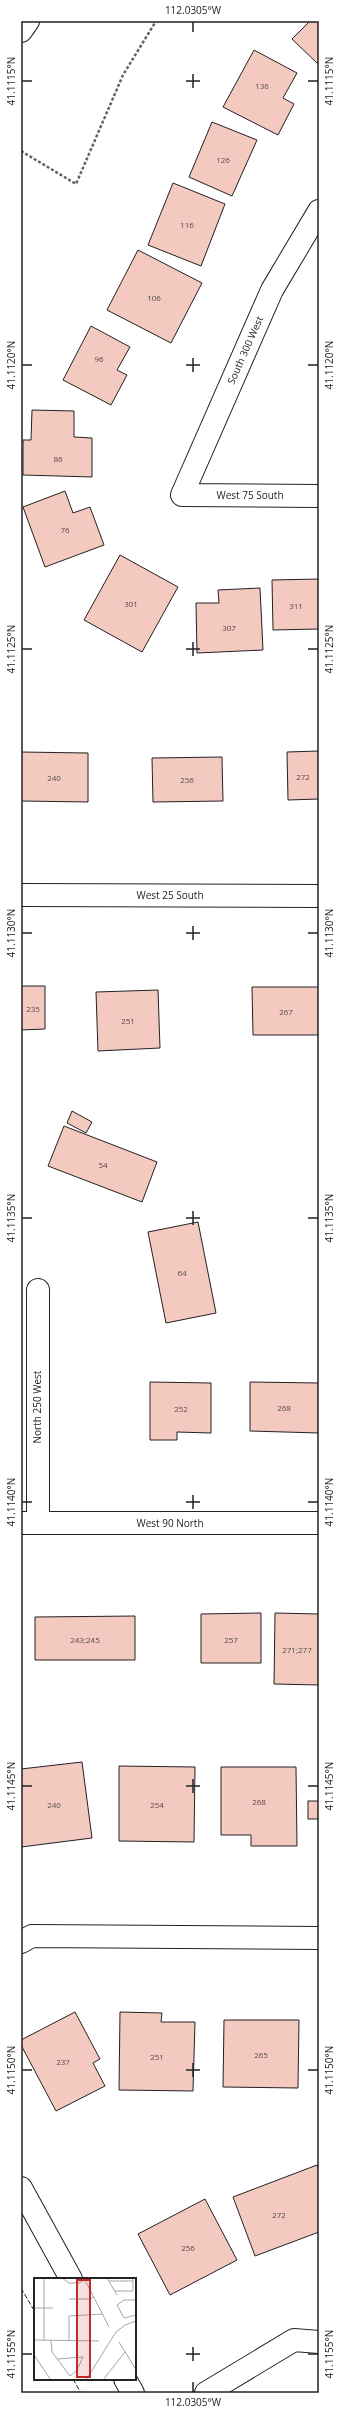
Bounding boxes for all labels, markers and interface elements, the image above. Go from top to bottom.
text: 112.0305°W [165,3,222,17]
text: 41.1115°N [4,57,18,105]
text: 41.1115°N [322,57,336,105]
house number: 136 [255,80,269,91]
house number: 126 [216,154,230,165]
house number: 116 [180,219,194,230]
house number: 106 [147,292,161,303]
street label: South 300 West [224,313,266,386]
text: 41.1120°N [4,341,18,389]
text: 41.1120°N [322,341,336,389]
house number: 96 [94,353,104,364]
house number: 86 [53,453,63,464]
street label: West 75 South [216,488,284,502]
house number: 76 [60,524,70,535]
house number: 301 [124,598,138,609]
house number: 311 [289,600,303,611]
house number: 307 [222,622,236,633]
text: 41.1125°N [4,625,18,673]
text: 41.1125°N [322,625,336,673]
house number: 272 [296,771,310,782]
house number: 240 [47,772,61,783]
house number: 256 [180,774,194,785]
street label: West 25 South [136,888,204,902]
text: 41.1130°N [4,909,18,957]
text: 41.1130°N [322,909,336,957]
house number: 235 [26,1003,40,1014]
house number: 267 [279,1006,293,1017]
house number: 251 [121,1015,135,1026]
house number: 54 [98,1159,108,1170]
text: 41.1135°N [4,1194,18,1242]
text: 41.1135°N [322,1194,336,1242]
house number: 64 [177,1267,187,1278]
street label: North 250 West [30,1370,44,1443]
house number: 268 [277,1402,291,1413]
house number: 252 [174,1403,188,1414]
text: 41.1140°N [4,1478,18,1526]
text: 41.1140°N [322,1478,336,1526]
street label: West 90 North [136,1516,204,1530]
house number: 243;245 [70,1634,100,1645]
house number: 257 [224,1634,238,1645]
house number: 271;277 [282,1644,312,1655]
text: 41.1145°N [4,1762,18,1810]
text: 41.1145°N [322,1762,336,1810]
house number: 268 [252,1796,266,1807]
house number: 240 [47,1799,61,1810]
house number: 254 [150,1799,164,1810]
text: 41.1150°N [4,2046,18,2094]
text: 41.1150°N [322,2046,336,2094]
house number: 265 [254,2049,268,2060]
house number: 251 [150,2051,164,2062]
house number: 237 [56,2056,70,2067]
house number: 272 [272,2209,286,2220]
house number: 256 [181,2242,195,2253]
inset map [34,2278,136,2380]
text: 41.1155°N [4,2330,18,2378]
text: 41.1155°N [322,2330,336,2378]
text: 112.0305°W [165,2395,222,2409]

